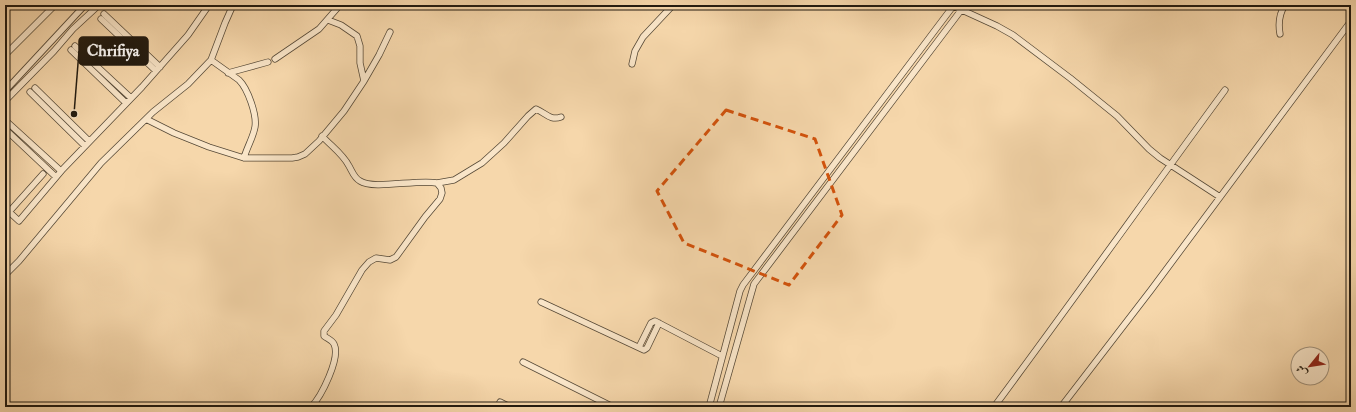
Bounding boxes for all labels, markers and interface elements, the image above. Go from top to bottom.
callout: Chrifiya [79,37,148,65]
text: Chrifiya [87,41,140,62]
north arrow [1290,346,1330,386]
text: ش [1293,363,1310,379]

